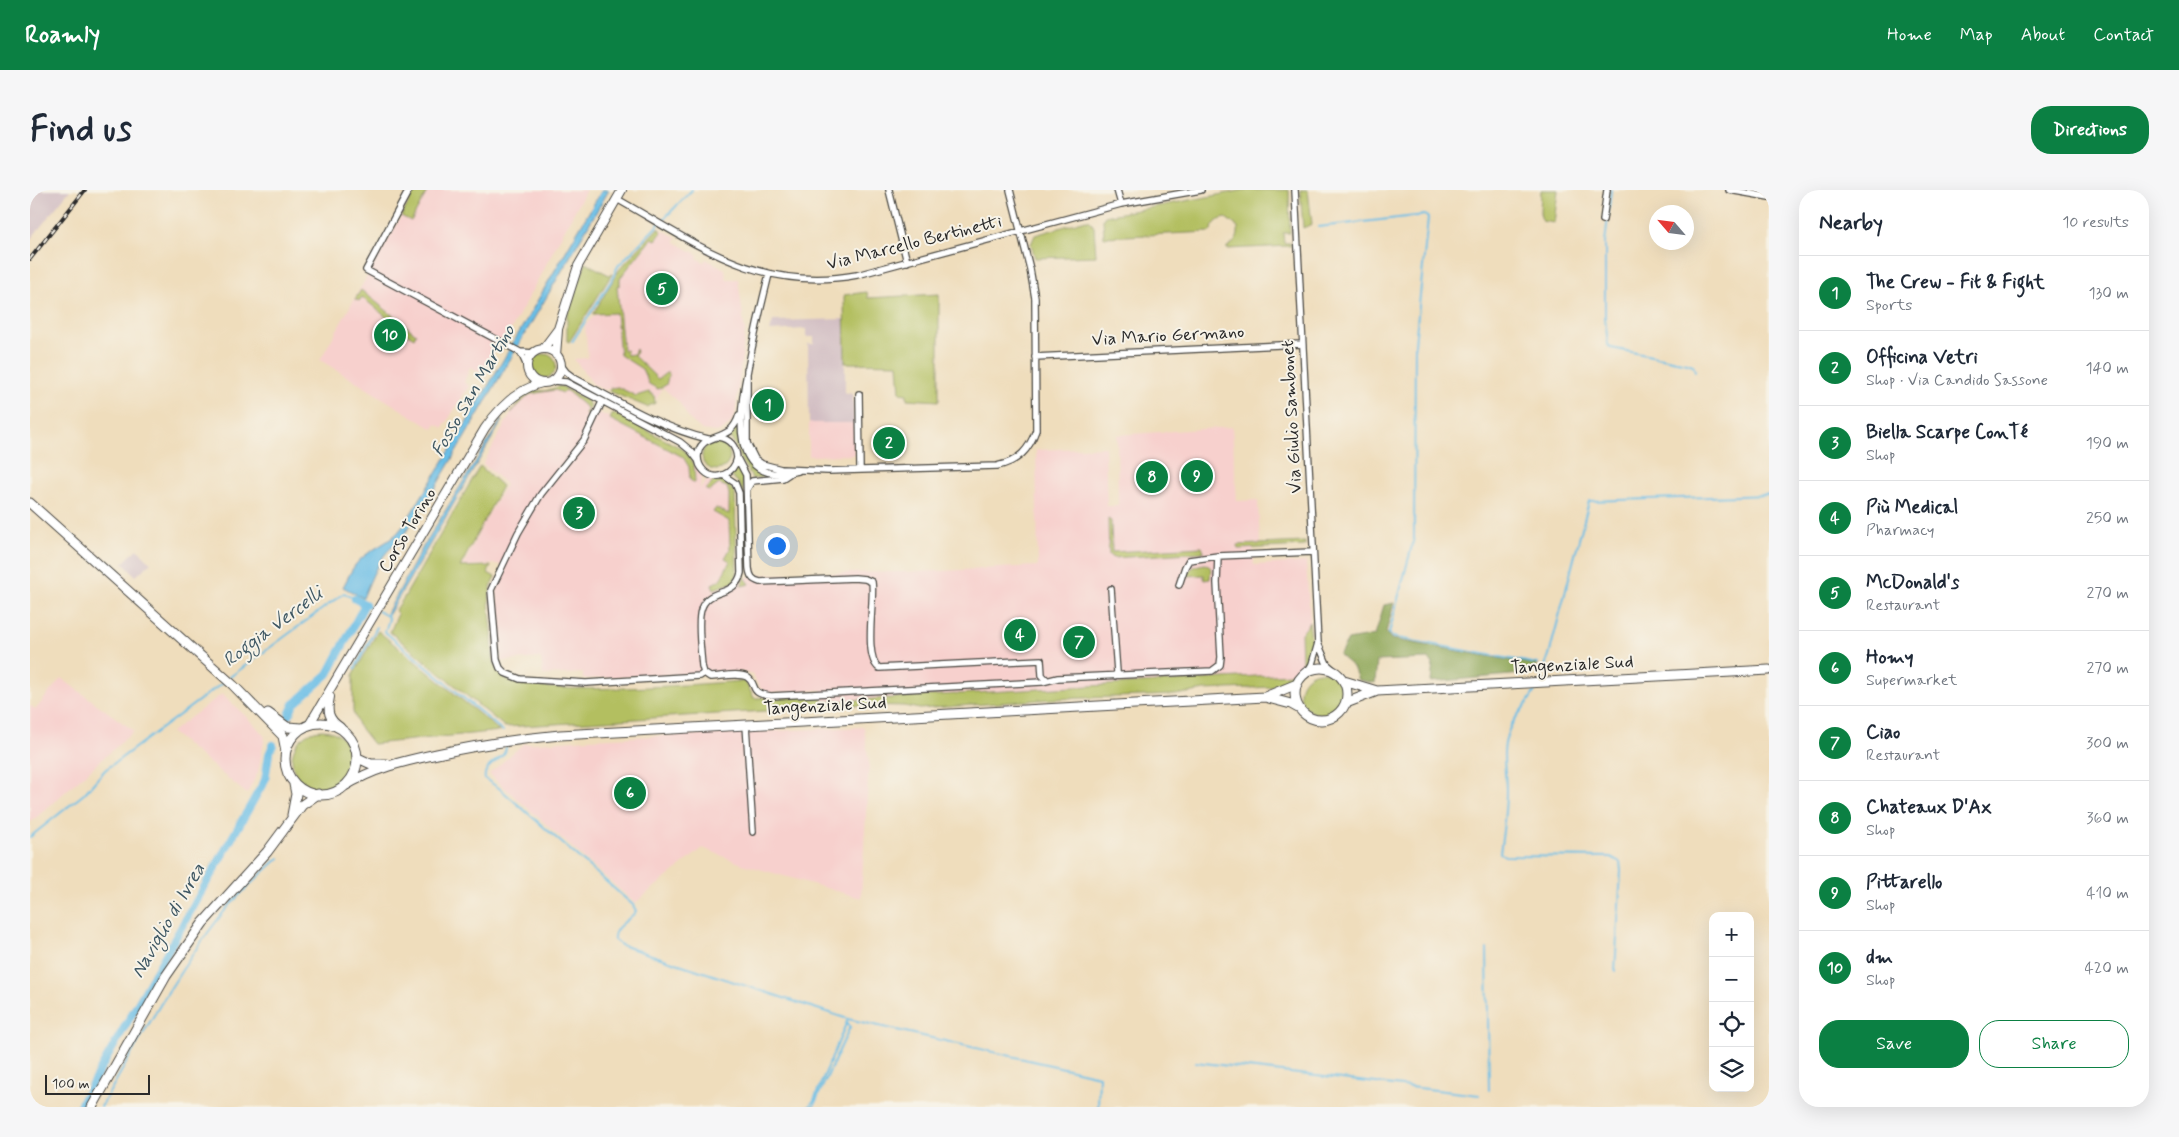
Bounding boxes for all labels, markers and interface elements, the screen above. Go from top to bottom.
text: Roamly [25,20,100,51]
text: Home [1887,23,1932,47]
text: Map [1960,23,1993,47]
text: About [2021,23,2065,47]
text: Contact [2093,23,2154,47]
button: Directions [2031,106,2149,154]
text: Find us [30,107,132,153]
north arrow [1649,205,1694,250]
text: Nearby [1819,209,1883,237]
street label: Via Marcello Bertinetti [824,210,1004,276]
text: 10 results [2062,212,2129,233]
pin: 5 [646,270,678,308]
text: The Crew - Fit & Fight [1866,270,2045,295]
text: 1 [1831,283,1839,304]
text: 130 m [2088,283,2129,304]
text: Sports [1866,295,1912,316]
pin: 10 [374,316,406,354]
water label: Fosso San Martino [425,320,522,461]
street label: Via Mario Germano [1091,320,1245,352]
street label: Via Giulio Sambonet [1276,339,1308,494]
text: Officina Vetri [1866,345,1978,370]
text: 2 [1831,358,1839,379]
text: 140 m [2085,358,2129,379]
text: Shop · Via Candido Sassone [1866,370,2048,391]
pin: 1 [752,386,784,424]
text: Biella Scarpe ConTé [1866,420,2028,445]
pin: 2 [873,424,905,462]
text: 3 [1831,433,1839,454]
text: 190 m [2086,433,2129,454]
text: Shop [1866,445,1895,466]
pin: 9 [1181,457,1213,495]
pin: 8 [1136,458,1168,496]
street label: Corso Torino [373,484,443,577]
pin: 3 [563,494,595,532]
text: Più Medical [1866,495,1958,520]
text: 4 [1830,508,1840,529]
text: 250 m [2086,508,2129,529]
text: Pharmacy [1866,520,1934,541]
your location [764,533,790,559]
text: McDonald's [1866,570,1959,595]
water label: Roggia Vercelli [218,580,331,675]
text: 5 [1830,583,1840,604]
text: 270 m [2086,583,2129,604]
text: Restaurant [1866,595,1940,616]
pin: 4 [1004,616,1036,654]
pin: 7 [1063,623,1095,661]
text: Homy [1866,645,1913,670]
street label: Tangenziale Sud [1510,650,1634,681]
text: 6 [1831,658,1839,679]
text: 270 m [2086,658,2129,679]
text: Supermarket [1866,670,1957,691]
street label: Tangenziale Sud [763,691,887,722]
text: Ciao [1866,720,1900,745]
text: 7 [1830,733,1840,754]
text: 300 m [2086,733,2129,754]
text: Restaurant [1866,745,1940,766]
pin: 6 [614,774,646,812]
text: Chateaux D'Ax [1866,795,1992,820]
text: 8 [1830,808,1840,829]
text: 360 m [2086,808,2129,829]
text: Shop [1866,820,1895,841]
water label: Naviglio di Ivrea [125,858,213,984]
text: Pittarello [1866,870,1942,895]
text: 9 [1831,883,1839,904]
text: 410 m [2086,883,2129,904]
text: Shop [1866,895,1895,916]
map controls [1709,912,1754,1092]
button: + [1709,912,1754,957]
text: dm [1866,945,1893,970]
button: − [1709,957,1754,1002]
text: 10 [1827,958,1843,979]
text: 420 m [2085,958,2129,979]
text: Shop [1866,970,1895,991]
button: locate [1709,1002,1754,1047]
button: Save [1819,1020,1969,1068]
button: Share [1979,1020,2129,1068]
button: layers [1709,1047,1754,1092]
scale bar [45,1072,150,1095]
text: 100 m [52,1075,90,1093]

